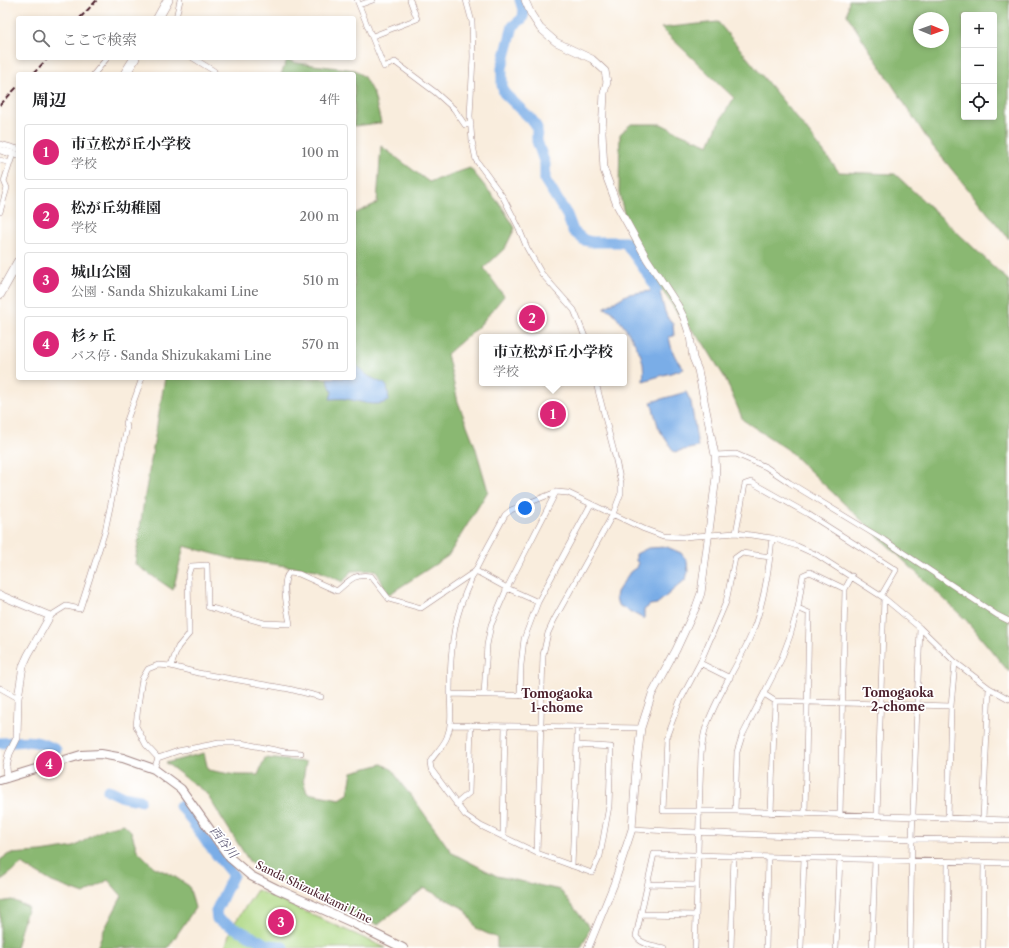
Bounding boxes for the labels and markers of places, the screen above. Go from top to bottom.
pin: 2 [519,303,545,333]
pin: 1 [540,399,566,429]
pin: 4 [36,749,62,779]
pin: 3 [268,907,294,937]

